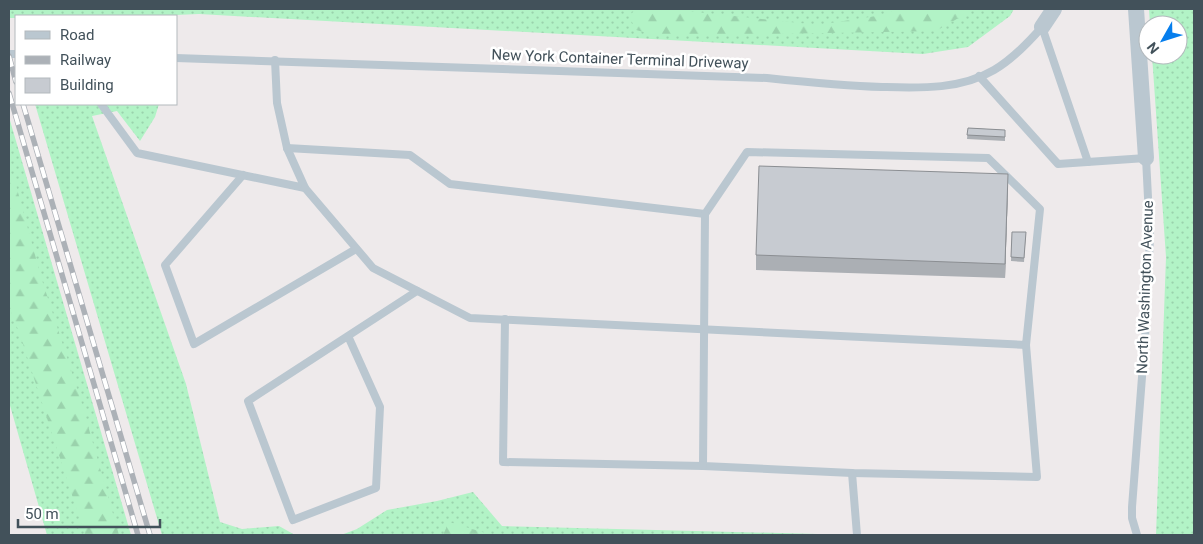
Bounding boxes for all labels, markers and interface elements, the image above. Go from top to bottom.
legend [15,15,178,105]
north arrow [1138,15,1188,65]
text: Road [60,26,94,44]
text: N [1144,39,1162,57]
street label: New York Container Terminal Driveway [491,46,749,72]
text: Railway [60,51,111,69]
text: Building [60,76,114,94]
street label: North Washington Avenue [1133,200,1157,374]
scale bar [18,496,160,528]
text: 50 m [25,505,59,523]

